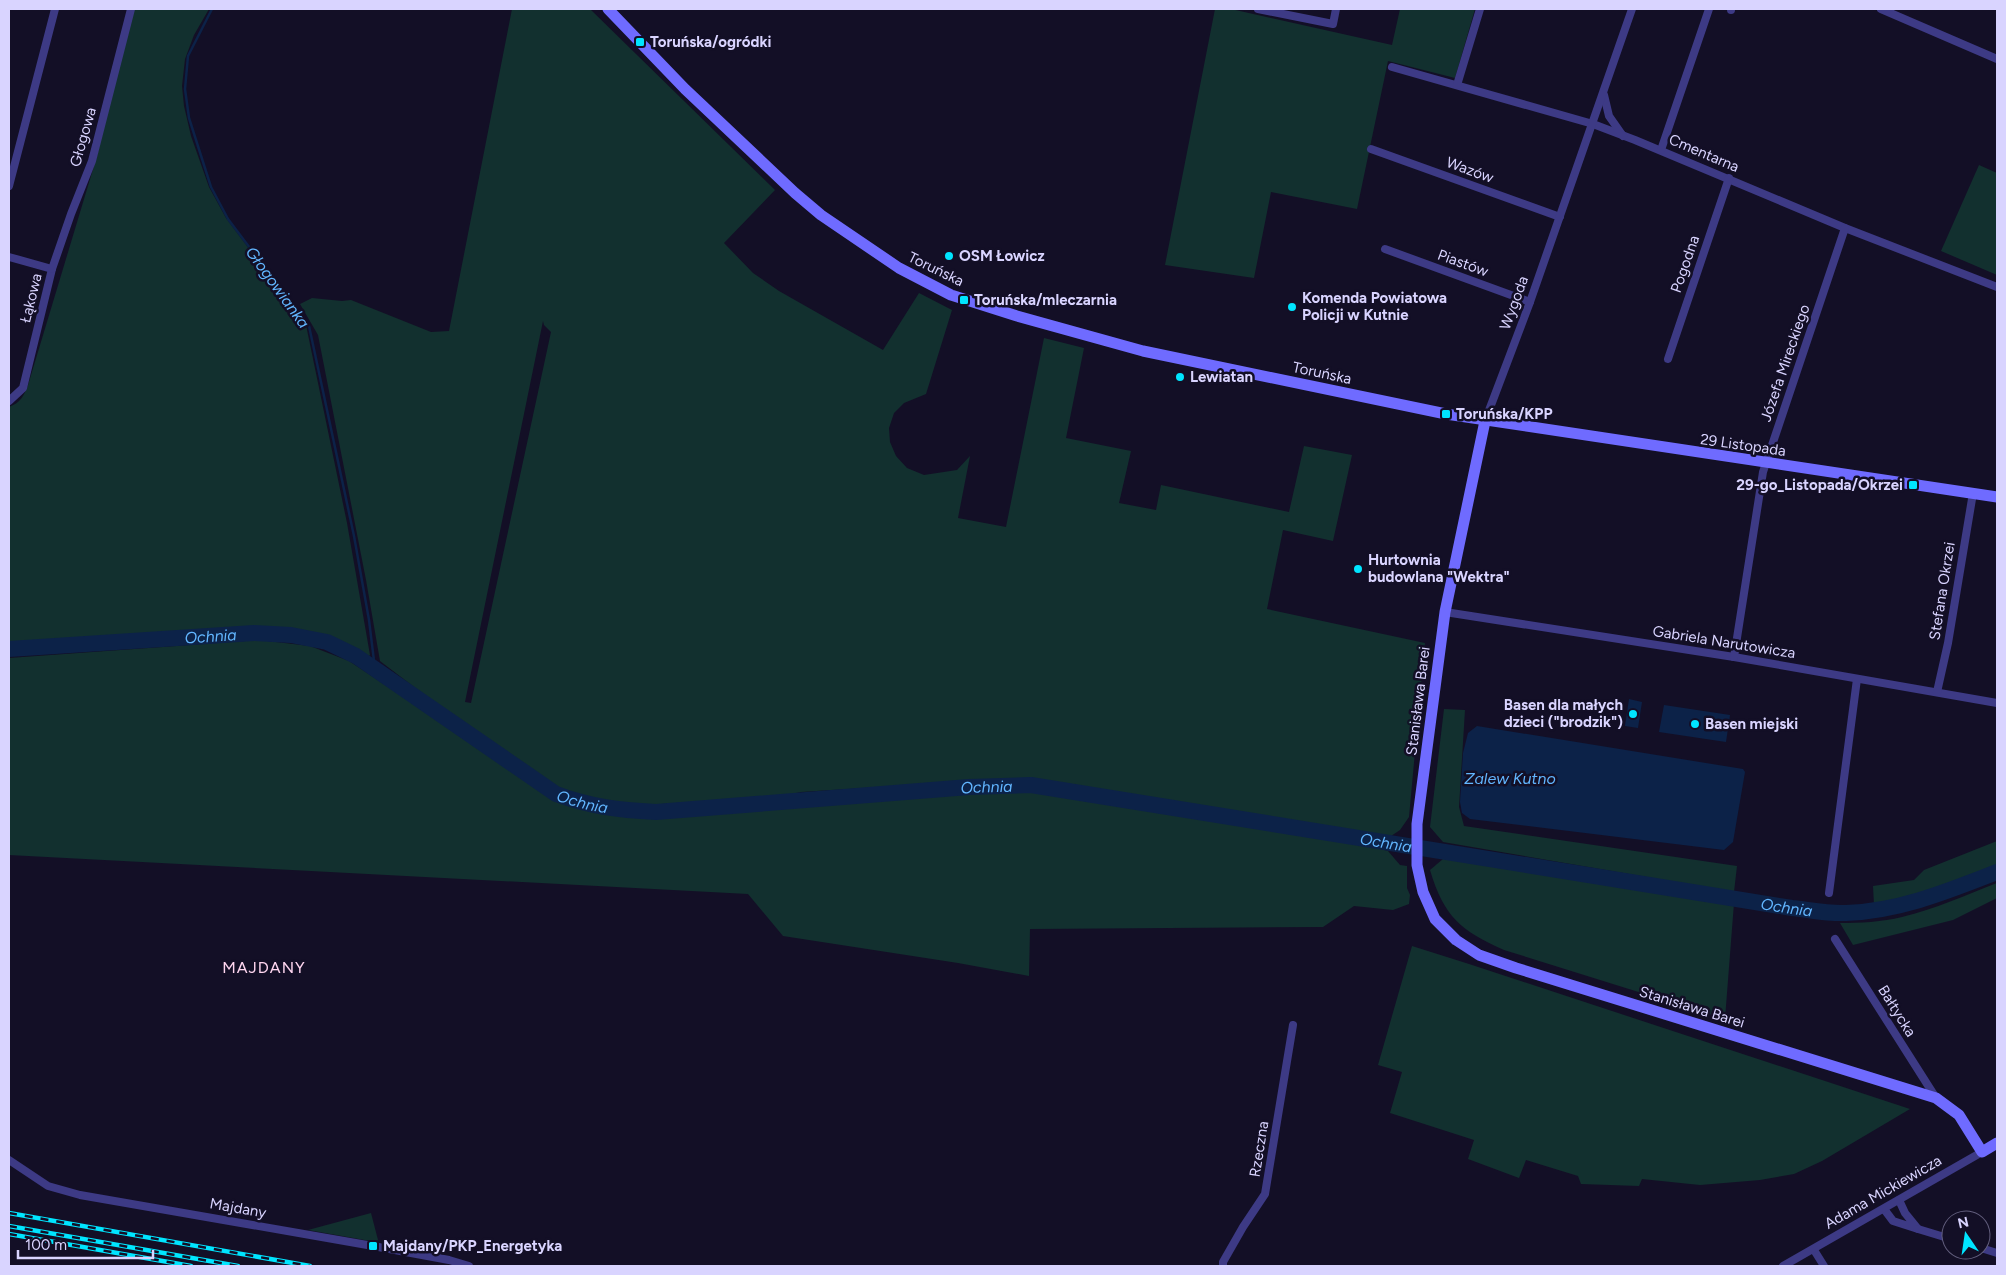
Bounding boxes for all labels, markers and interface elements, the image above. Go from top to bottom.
place label: Toruńska/ogródki [650,33,771,51]
marker: Toruńska/ogródki [634,36,646,48]
street label: Głogowa [66,105,100,169]
street label: Cmentarna [1666,130,1742,176]
street label: Wazów [1444,153,1496,187]
street label: Pogodna [1667,233,1703,295]
water label: Głogowianka [242,243,314,332]
street label: Piastów [1435,246,1491,281]
place label: OSM Łowicz [959,247,1045,265]
street label: Toruńska [905,248,967,290]
marker: OSM Łowicz [943,250,955,262]
street label: Łąkowa [16,271,46,325]
street label: Wygoda [1496,274,1532,332]
place label: Komenda Powiatowa Policji w Kutnie [1302,289,1447,324]
place label: Toruńska/mleczarnia [974,291,1117,309]
marker: Toruńska/mleczarnia [958,294,970,306]
marker: Komenda Powiatowa Policji w Kutnie [1286,301,1298,313]
street label: Józefa Mireckiego [1756,302,1814,424]
street label: Toruńska [1291,358,1353,388]
place label: Lewiatan [1190,368,1253,386]
marker: Lewiatan [1174,371,1186,383]
place label: Toruńska/KPP [1456,405,1552,423]
marker: Toruńska/KPP [1440,408,1452,420]
street label: 29 Listopada [1699,430,1787,460]
place label: 29-go_Listopada/Okrzei [1736,476,1903,494]
marker: 29-go_Listopada/Okrzei [1907,479,1919,491]
street label: Stefana Okrzei [1925,541,1959,641]
place label: Hurtownia budowlana "Wektra" [1368,551,1510,586]
marker: Hurtownia budowlana "Wektra" [1352,563,1364,575]
street label: Gabriela Narutowicza [1651,622,1797,662]
water label: Ochnia [184,625,237,648]
street label: Stanisława Barei [1402,646,1434,756]
place label: Basen dla małych dzieci ("brodzik") [1504,696,1623,731]
marker: Basen dla małych dzieci ("brodzik") [1627,708,1639,720]
place label: Basen miejski [1705,715,1798,733]
marker: Basen miejski [1689,718,1701,730]
water label: Zalew Kutno [1464,769,1556,788]
water label: Ochnia [960,777,1013,798]
water label: Ochnia [554,786,609,817]
water label: Ochnia [1359,829,1413,856]
water label: Ochnia [1759,894,1814,921]
district label: MAJDANY [222,958,306,977]
street label: Stanisława Barei [1637,982,1747,1032]
street label: Bałtycka [1874,982,1920,1040]
street label: Rzeczna [1246,1120,1272,1178]
street label: Adama Mickiewicza [1821,1151,1945,1233]
street label: Majdany [208,1194,268,1222]
north arrow [1941,1210,1991,1260]
text: N [1956,1213,1970,1232]
scale bar [18,1228,152,1260]
text: 100 m [25,1236,67,1254]
place label: Majdany/PKP_Energetyka [383,1237,562,1255]
marker: Majdany/PKP_Energetyka [367,1240,379,1252]

